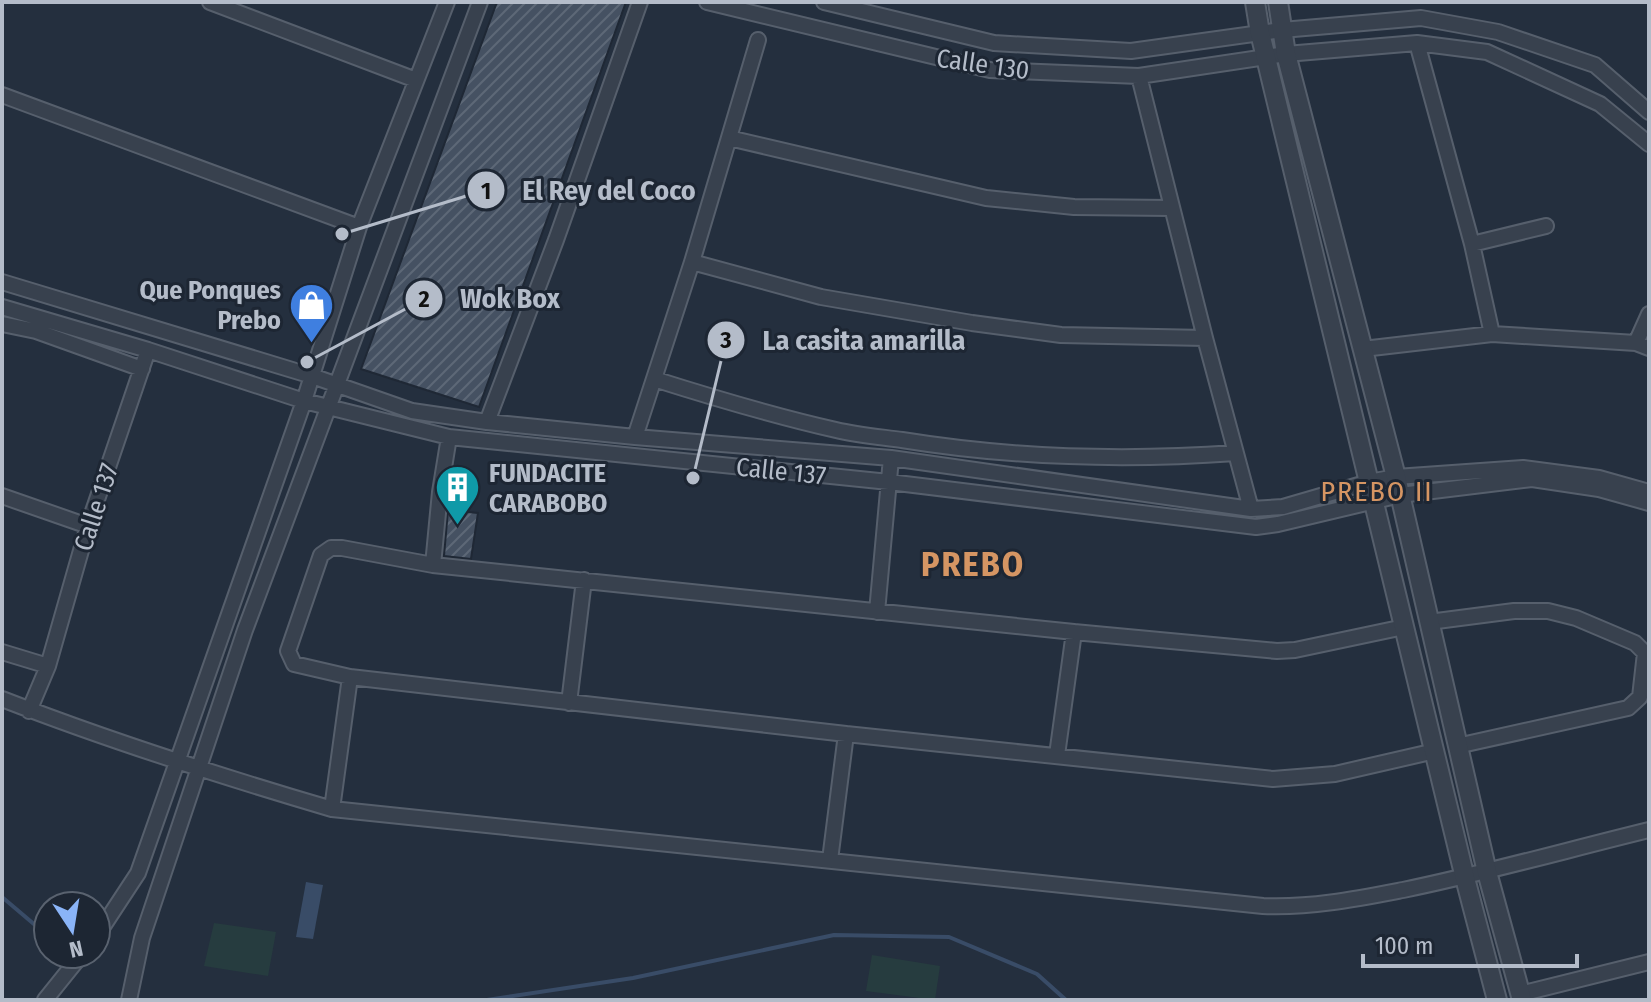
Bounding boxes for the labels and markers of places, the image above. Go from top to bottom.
callout: El Rey del Coco [466,164,712,216]
callout: Wok Box [404,273,575,325]
place label: Que Ponques Prebo [139,275,281,336]
shop icon: Que Ponques Prebo [288,281,336,344]
callout: La casita amarilla [706,314,981,366]
place label: FUNDACITE CARABOBO [489,458,607,519]
building icon: FUNDACITE CARABOBO [434,464,482,527]

